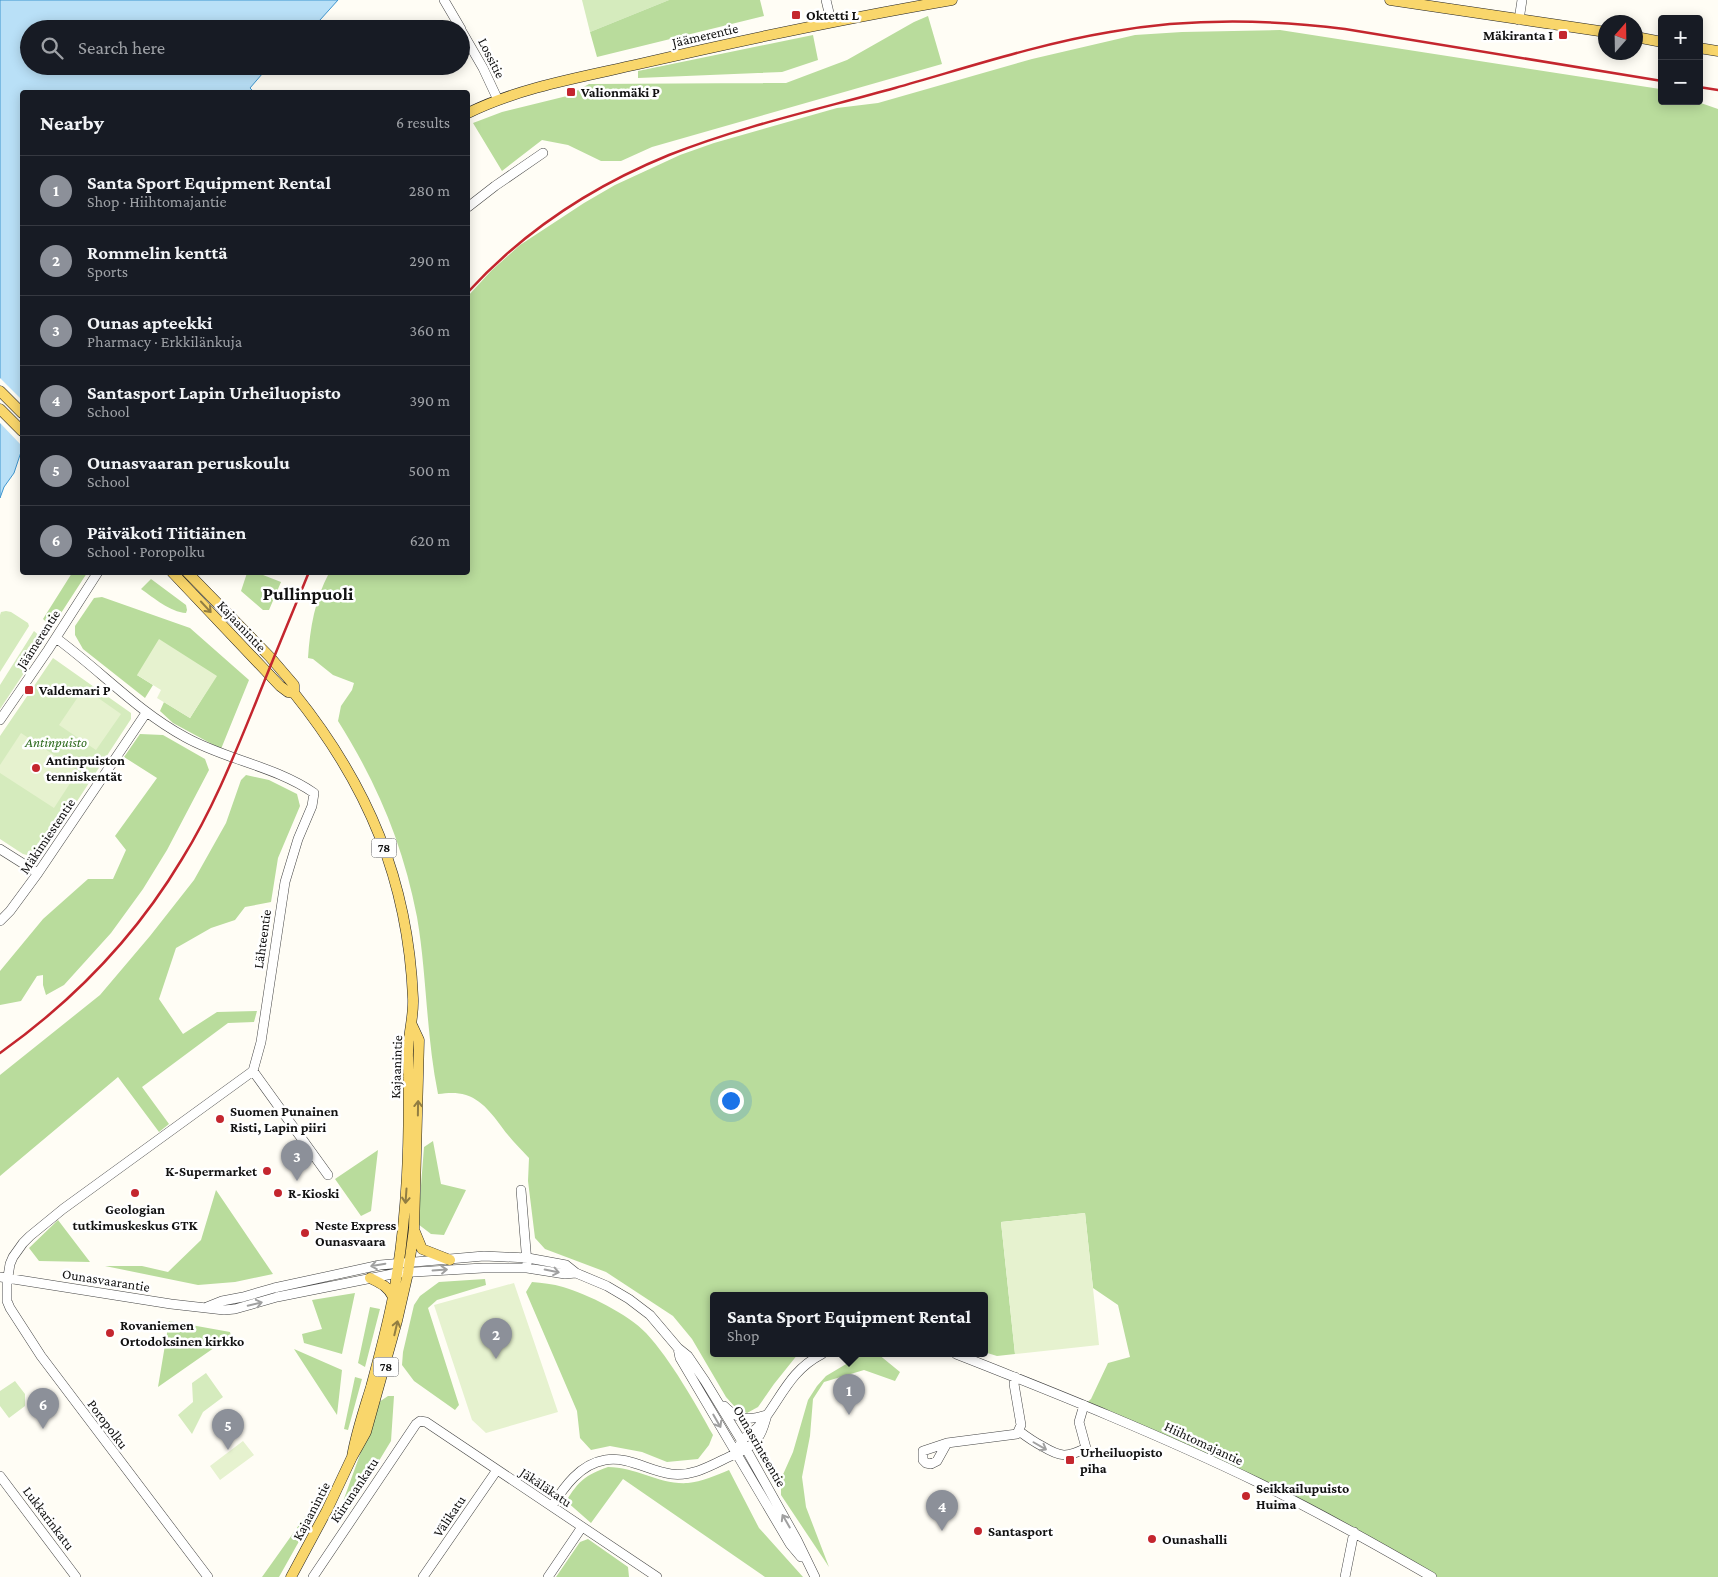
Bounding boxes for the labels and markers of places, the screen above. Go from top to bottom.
place label: Oktetti L [806,7,860,23]
marker: Oktetti L [790,9,802,21]
place label: Mäkiranta I [1483,27,1553,43]
marker: Mäkiranta I [1557,29,1569,41]
place label: Valionmäki P [580,84,660,100]
marker: Valionmäki P [565,86,577,98]
place label: Valdemari P [38,682,111,698]
marker: Valdemari P [23,684,35,696]
place label: Antinpuiston tenniskentät [45,752,125,784]
marker: Antinpuiston tenniskentät [30,762,42,774]
place label: Suomen Punainen Risti, Lapin piiri [230,1103,339,1136]
marker: Suomen Punainen Risti, Lapin piiri [214,1113,226,1125]
pin: 3 [281,1140,313,1181]
place label: K-Supermarket [165,1163,258,1179]
marker: K-Supermarket [261,1165,273,1177]
place label: R-Kioski [288,1185,339,1201]
marker: Geologian tutkimuskeskus GTK [129,1187,141,1199]
marker: R-Kioski [272,1187,284,1199]
place label: Geologian tutkimuskeskus GTK [72,1201,199,1233]
place label: Neste Express Ounasvaara [315,1217,397,1249]
marker: Neste Express Ounasvaara [299,1227,311,1239]
place label: Rovaniemen Ortodoksinen kirkko [120,1317,244,1349]
pin: 2 [480,1318,512,1359]
marker: Rovaniemen Ortodoksinen kirkko [104,1327,116,1339]
pin: 1 [833,1374,865,1415]
pin: 6 [27,1388,59,1429]
pin: 5 [212,1409,244,1450]
place label: Urheiluopisto piha [1080,1444,1163,1476]
marker: Urheiluopisto piha [1064,1454,1076,1466]
place label: Seikkailupuisto Huima [1256,1480,1349,1512]
pin: 4 [926,1490,958,1531]
marker: Seikkailupuisto Huima [1240,1490,1252,1502]
place label: Santasport [988,1523,1054,1539]
marker: Santasport [972,1525,984,1537]
place label: Ounashalli [1162,1531,1227,1547]
marker: Ounashalli [1146,1533,1158,1545]

